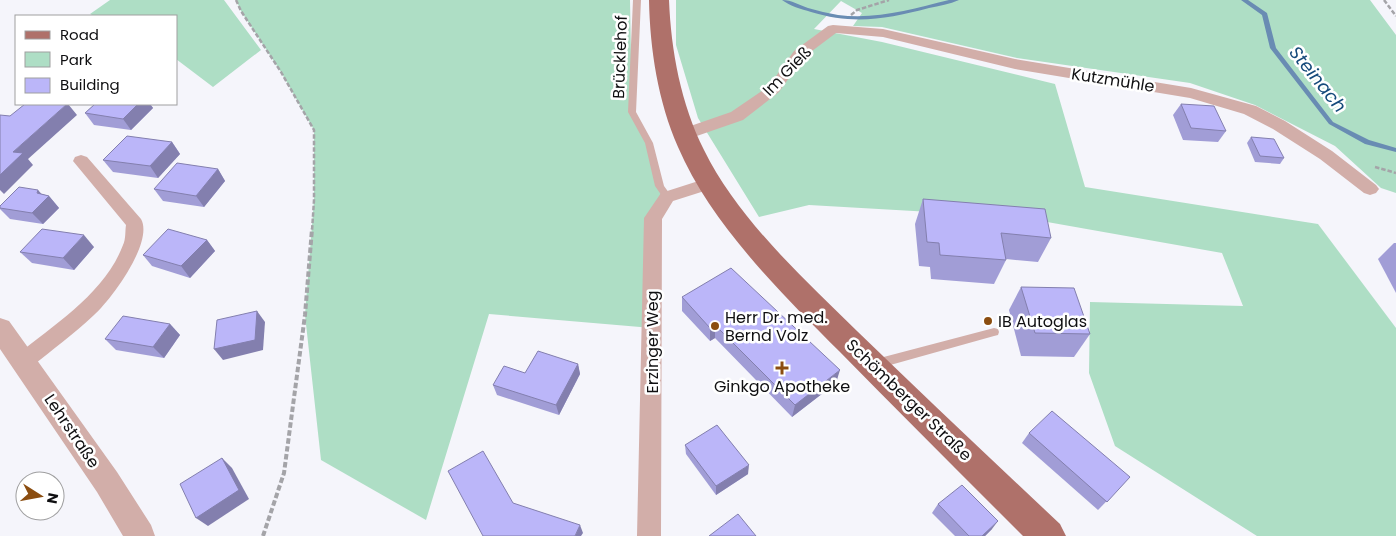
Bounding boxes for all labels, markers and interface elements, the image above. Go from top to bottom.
legend [15,15,178,105]
street label: Brücklehof [607,15,633,99]
text: Road [60,24,99,45]
street label: Im Gieß [757,41,817,101]
water label: Steinach [1284,41,1352,117]
text: Park [60,49,92,70]
street label: Kutzmühle [1070,62,1156,98]
text: Building [60,74,120,95]
street label: Erzinger Weg [641,291,664,393]
place label: Herr Dr. med. Bernd Volz [725,306,828,347]
place label: IB Autoglas [998,310,1087,333]
marker: IB Autoglas [982,315,994,327]
marker: Herr Dr. med. Bernd Volz [709,320,721,332]
street label: Schömberger Straße [841,334,977,466]
marker: Ginkgo Apotheke [776,362,788,374]
place label: Ginkgo Apotheke [714,375,850,398]
street label: Lehrstraße [39,389,105,473]
north arrow [15,471,65,521]
text: N [42,491,64,506]

